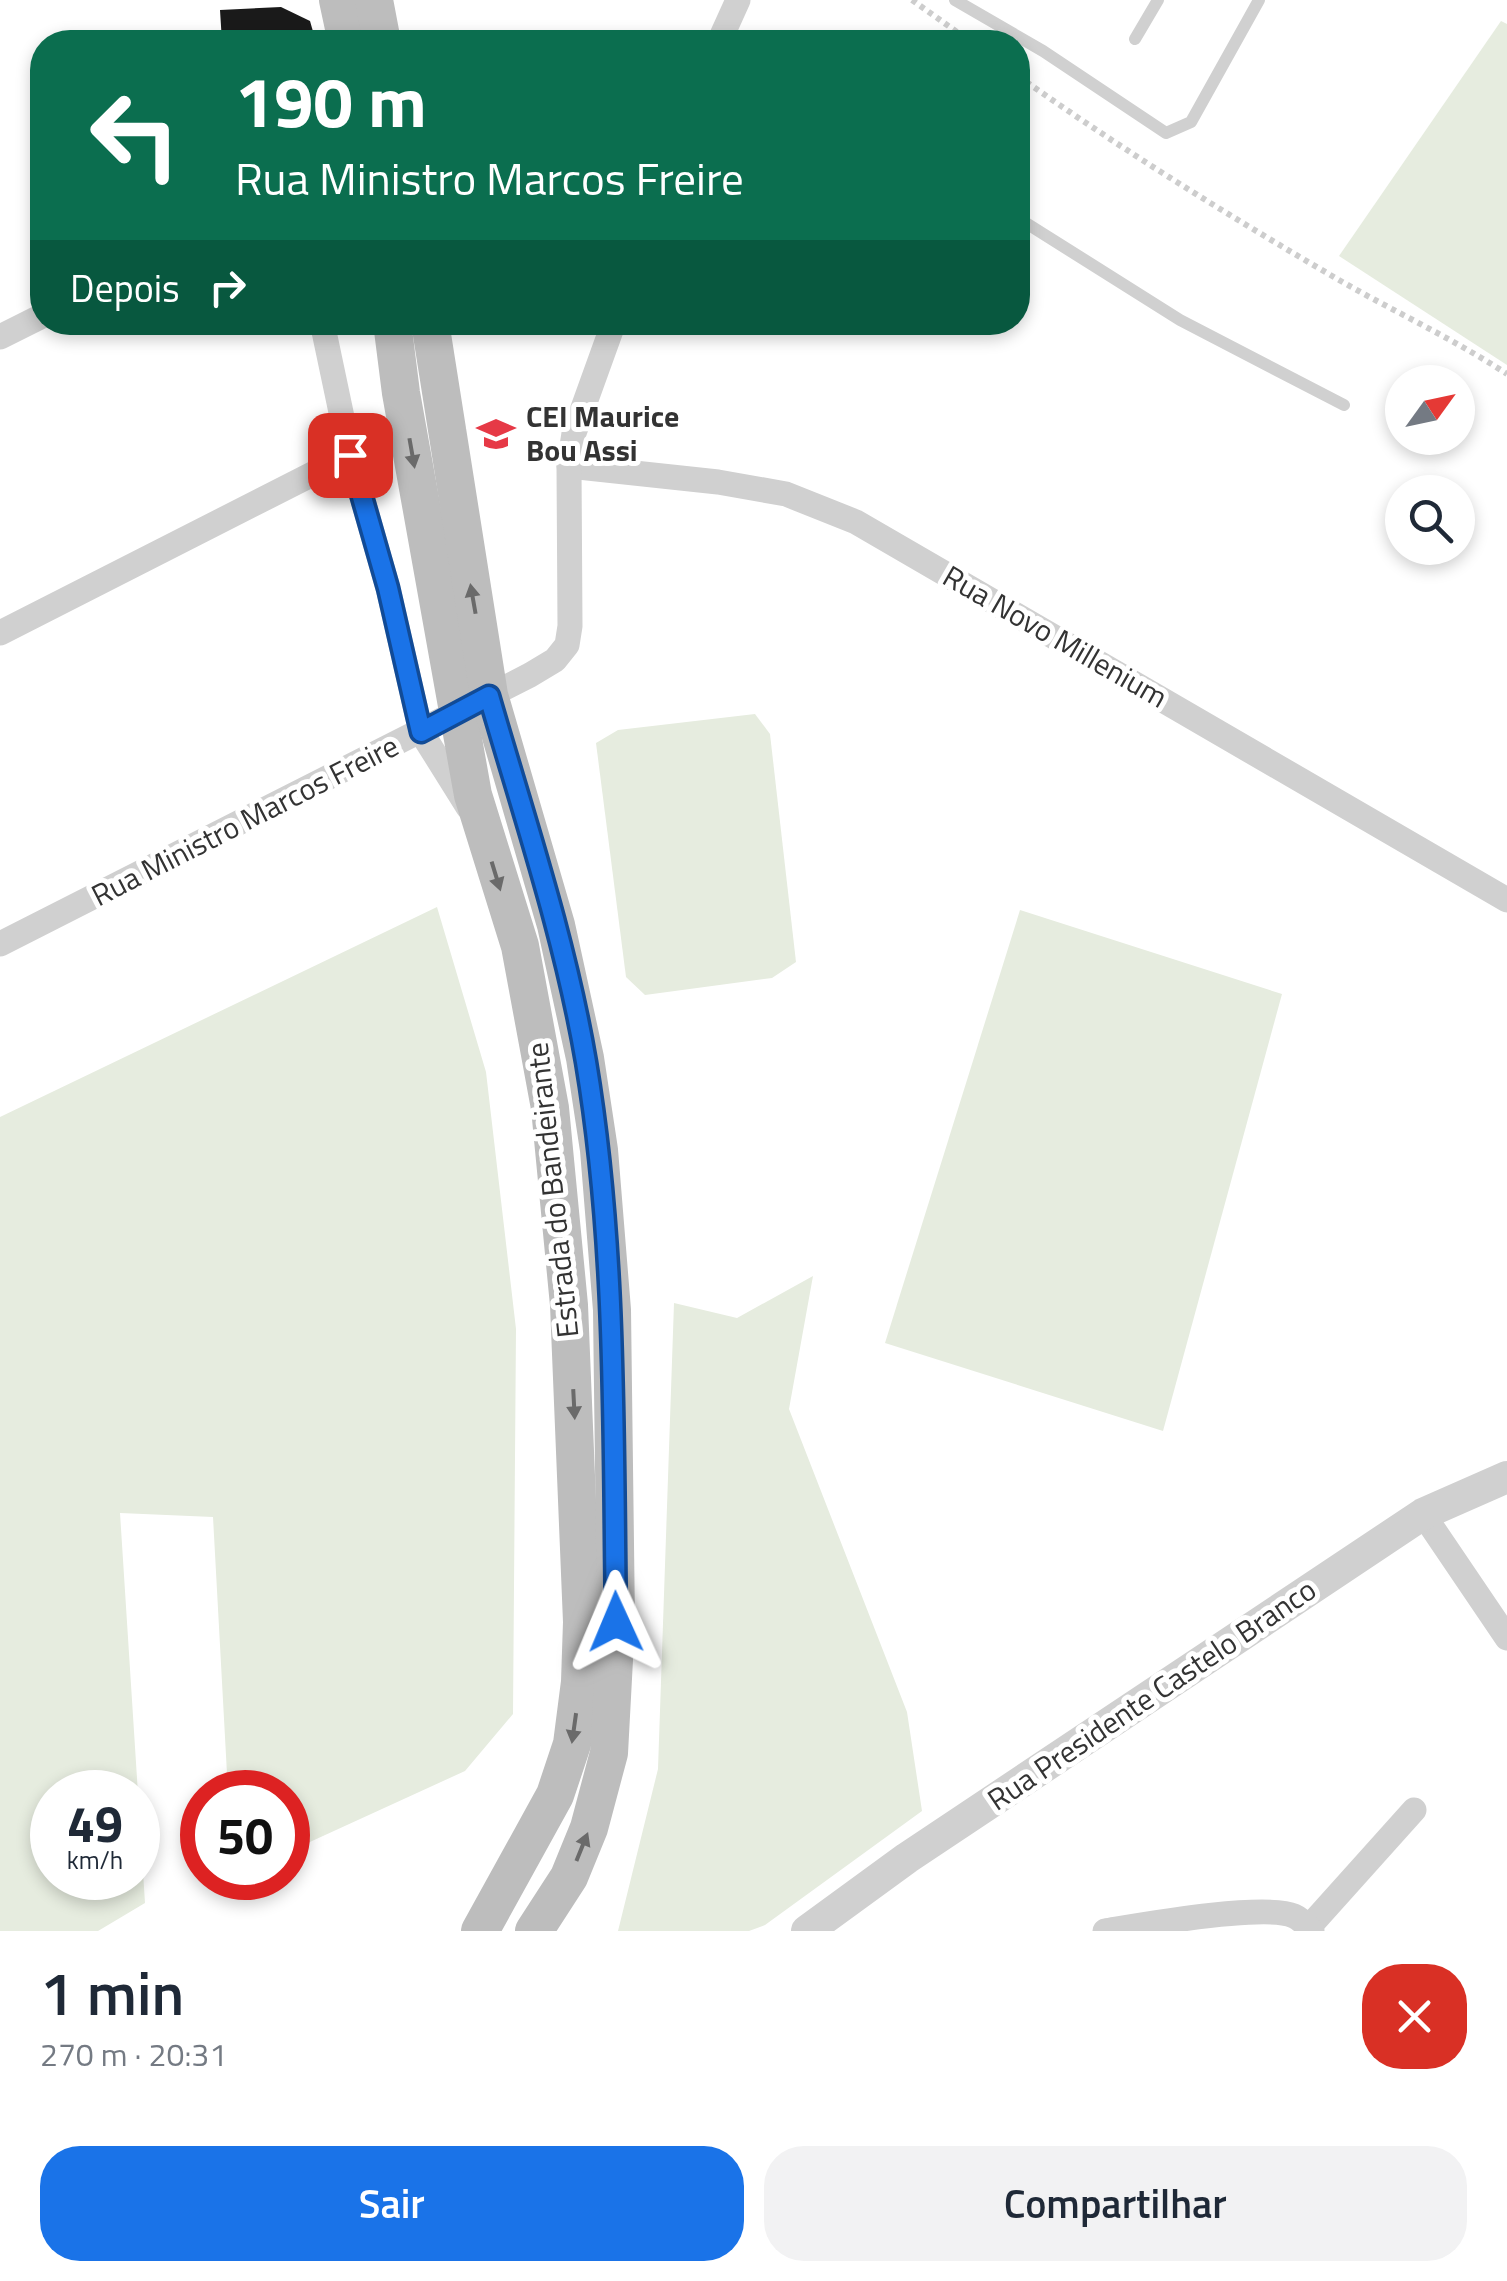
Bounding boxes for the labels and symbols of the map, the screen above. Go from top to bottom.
north arrow [1385,365,1475,455]
place label: CEI Maurice Bou Assi [526,393,679,473]
pin [308,413,393,498]
school or university icon: CEI Maurice Bou Assi [475,413,517,455]
one-way arrow [405,438,420,470]
street label: Rua Novo Millenium [935,553,1176,719]
one-way arrow [464,583,480,615]
street label: Rua Ministro Marcos Freire [83,723,406,918]
one-way arrow [490,862,505,892]
street label: Estrada do Bandeirante [514,1040,590,1340]
one-way arrow [566,1388,582,1420]
street label: Rua Presidente Castelo Branco [978,1567,1325,1822]
position arrow [564,1570,668,1674]
one-way arrow [565,1713,581,1744]
speed limit sign: 50 [180,1770,310,1900]
one-way arrow [574,1831,590,1861]

